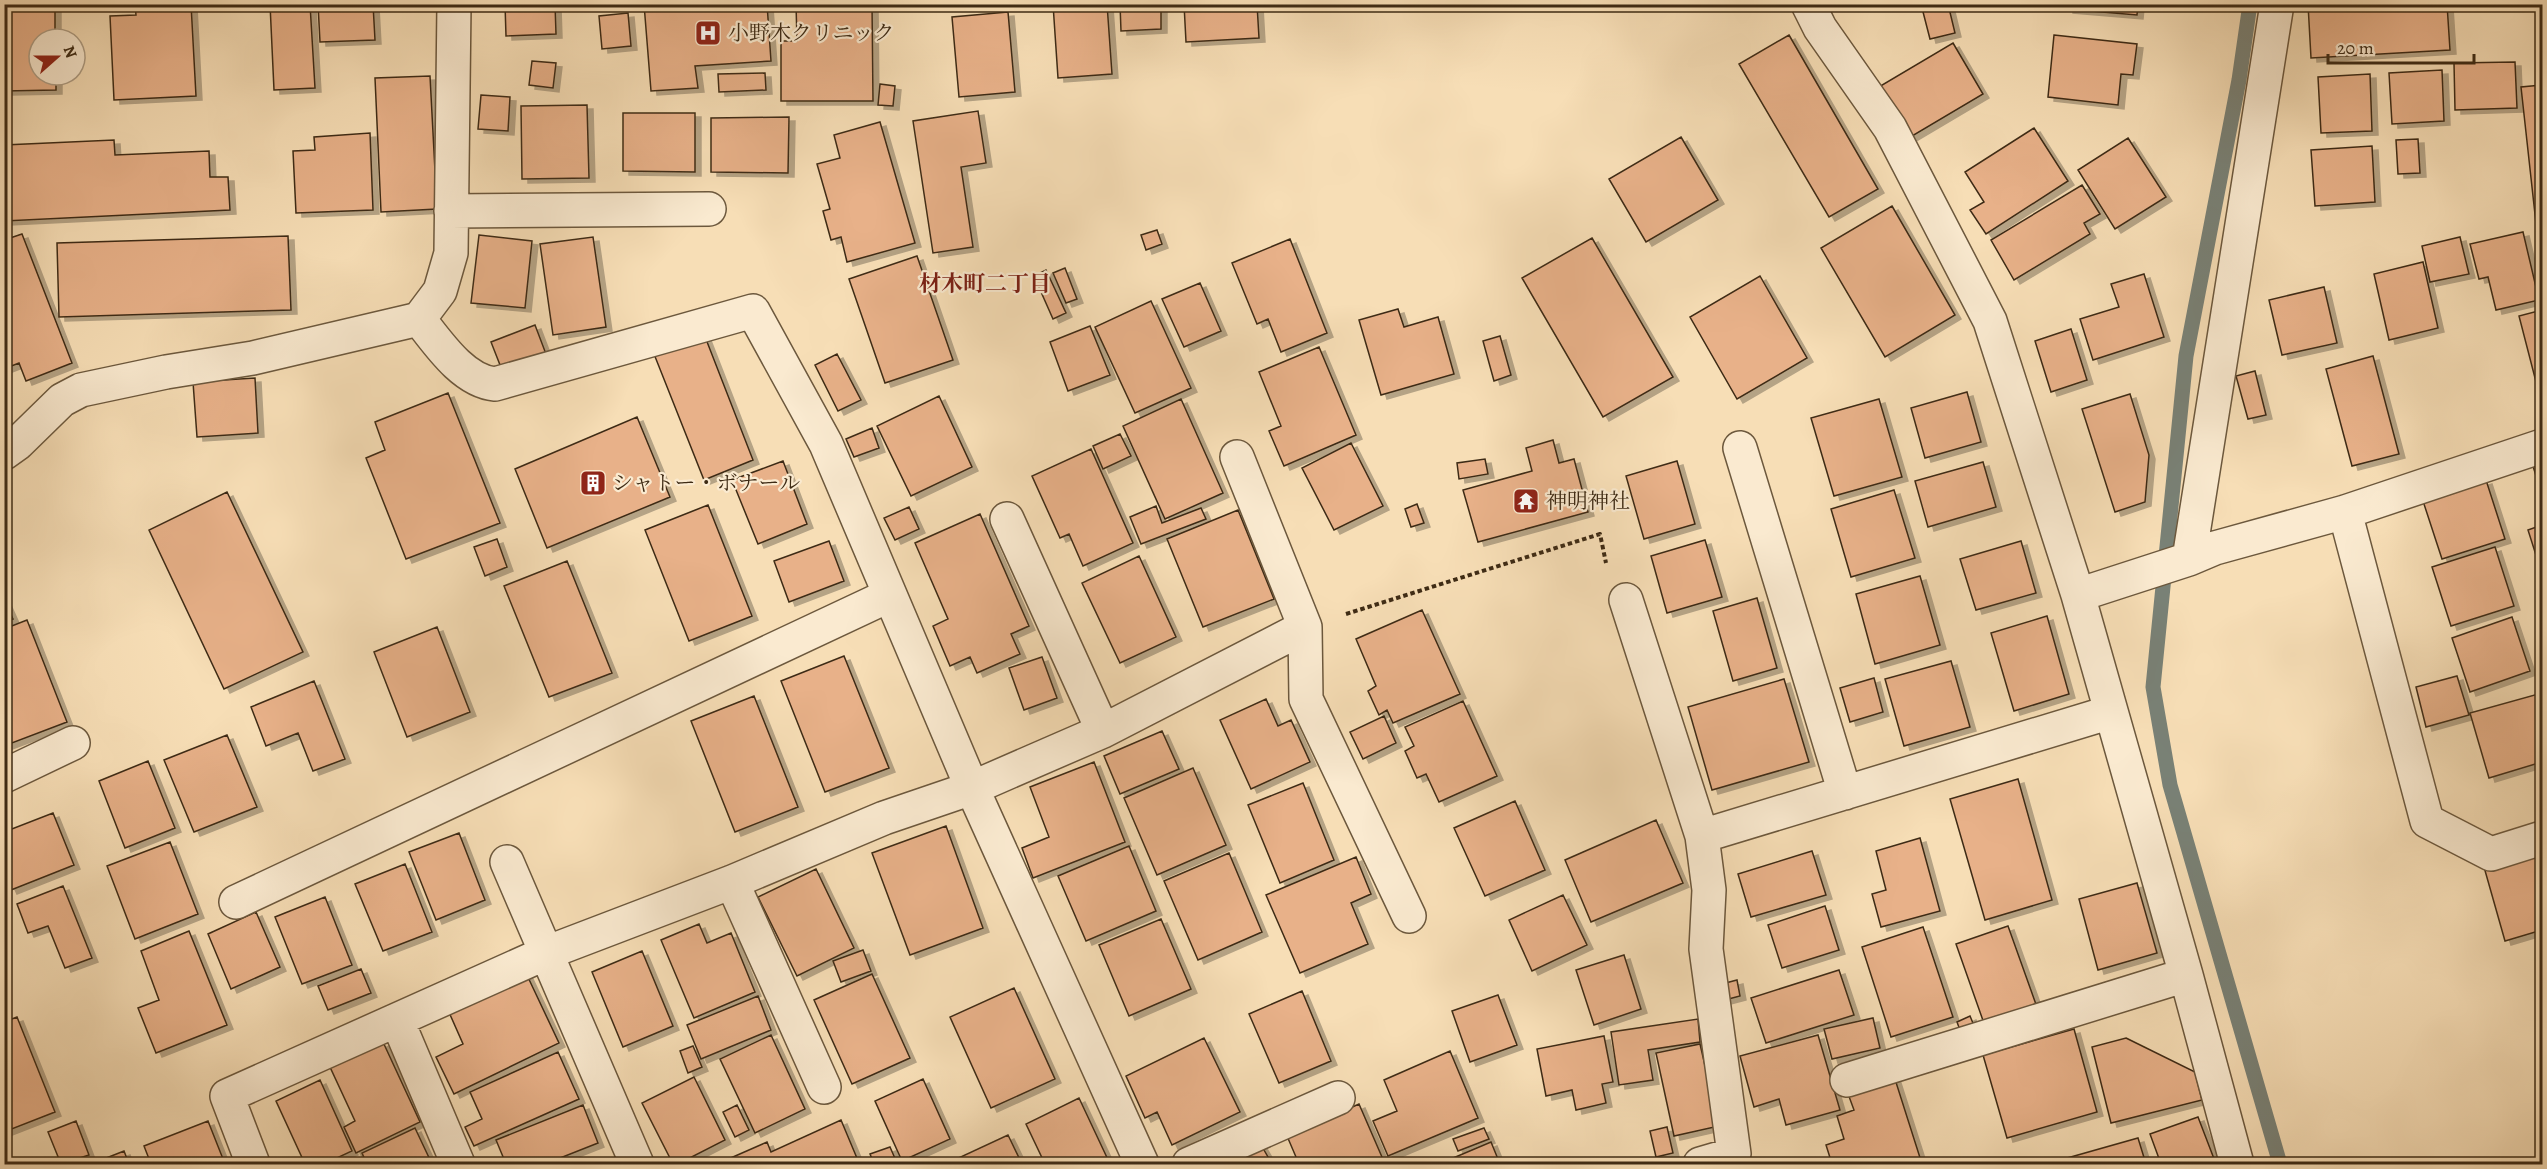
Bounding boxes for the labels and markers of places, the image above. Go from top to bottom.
hospital icon: 小野木クリニック [693,18,723,48]
place label: 小野木クリニック [728,19,895,47]
building icon: シャトー・ボナール [578,468,608,498]
place label: シャトー・ボナール [612,469,800,497]
temple icon: 神明神社 [1511,486,1541,516]
place label: 神明神社 [1546,487,1630,515]

